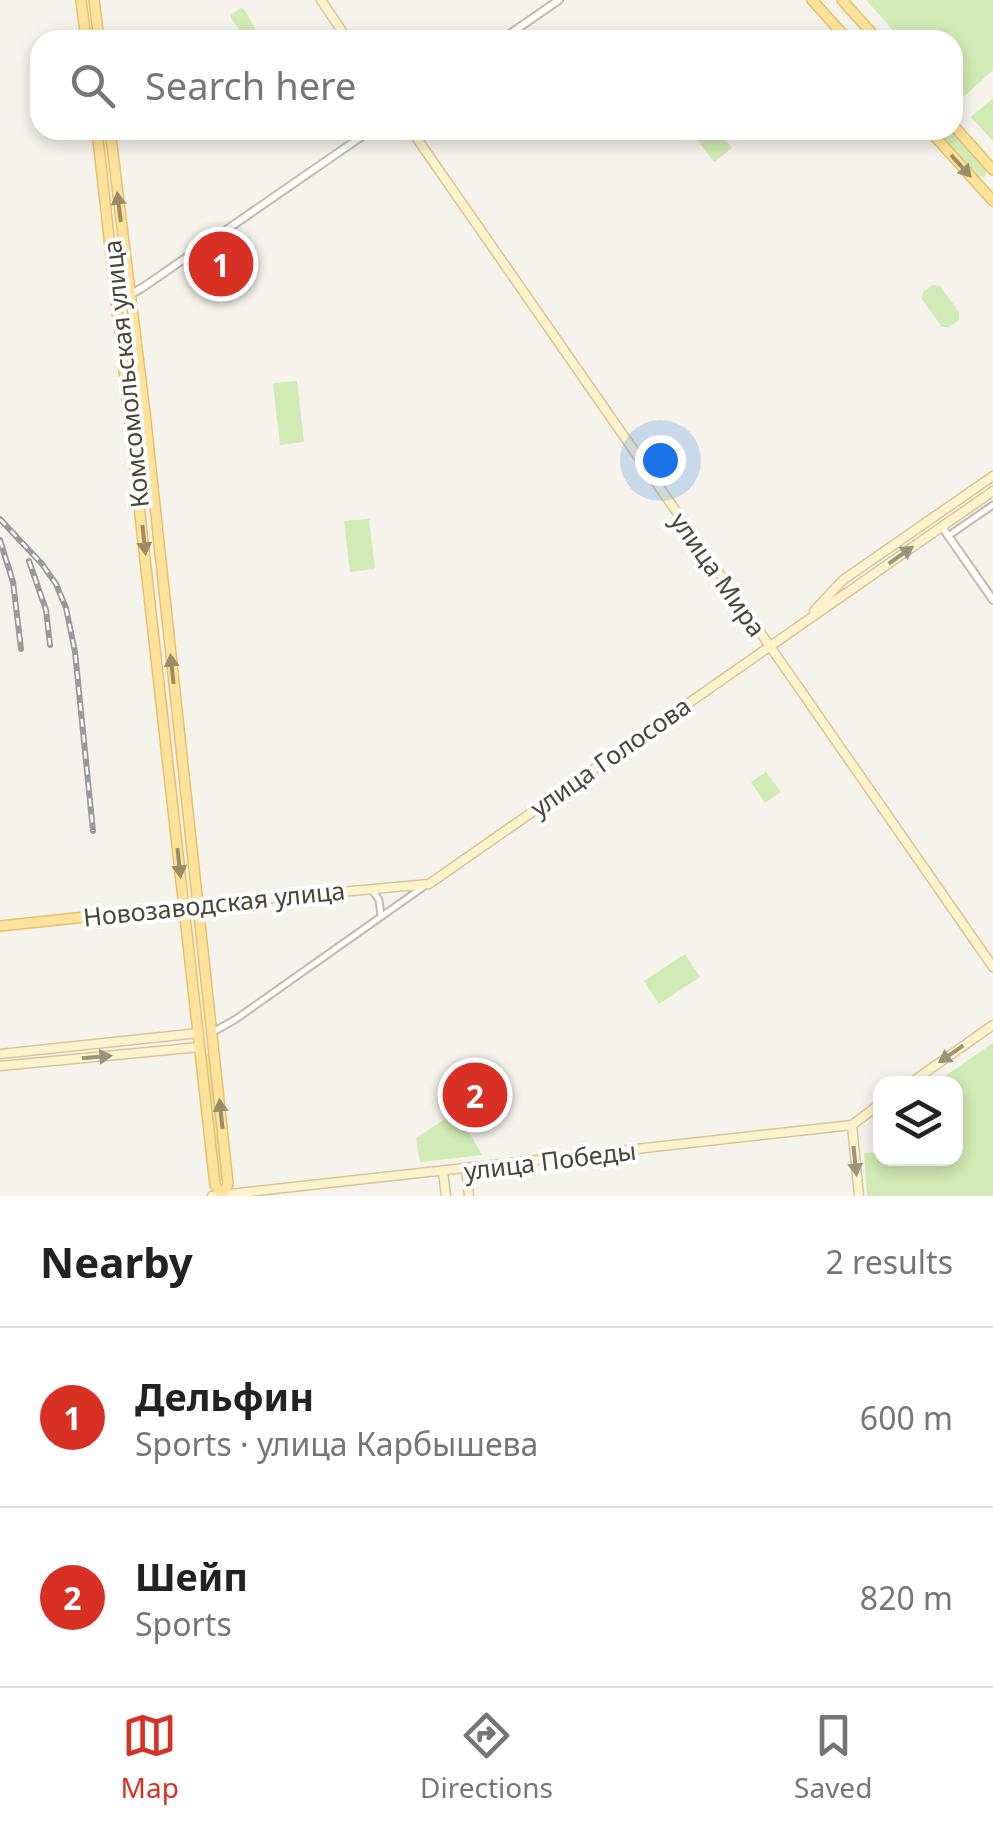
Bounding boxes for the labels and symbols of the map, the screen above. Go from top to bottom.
one-way arrow [949,154,972,178]
one-way arrow [111,191,127,223]
pin: 1 [188,226,254,302]
street label: Комсомольская улица [94,238,156,510]
your location [635,435,686,486]
street label: улица Мира [664,505,774,643]
one-way arrow [136,524,152,556]
one-way arrow [888,546,915,565]
one-way arrow [164,653,180,685]
street label: улица Голосова [523,688,697,824]
one-way arrow [171,847,187,879]
street label: Новозаводская улица [81,872,347,934]
one-way arrow [938,1044,965,1063]
one-way arrow [82,1049,113,1065]
pin: 2 [442,1058,508,1132]
one-way arrow [213,1098,229,1130]
street label: улица Победы [462,1133,638,1187]
one-way arrow [847,1145,863,1177]

